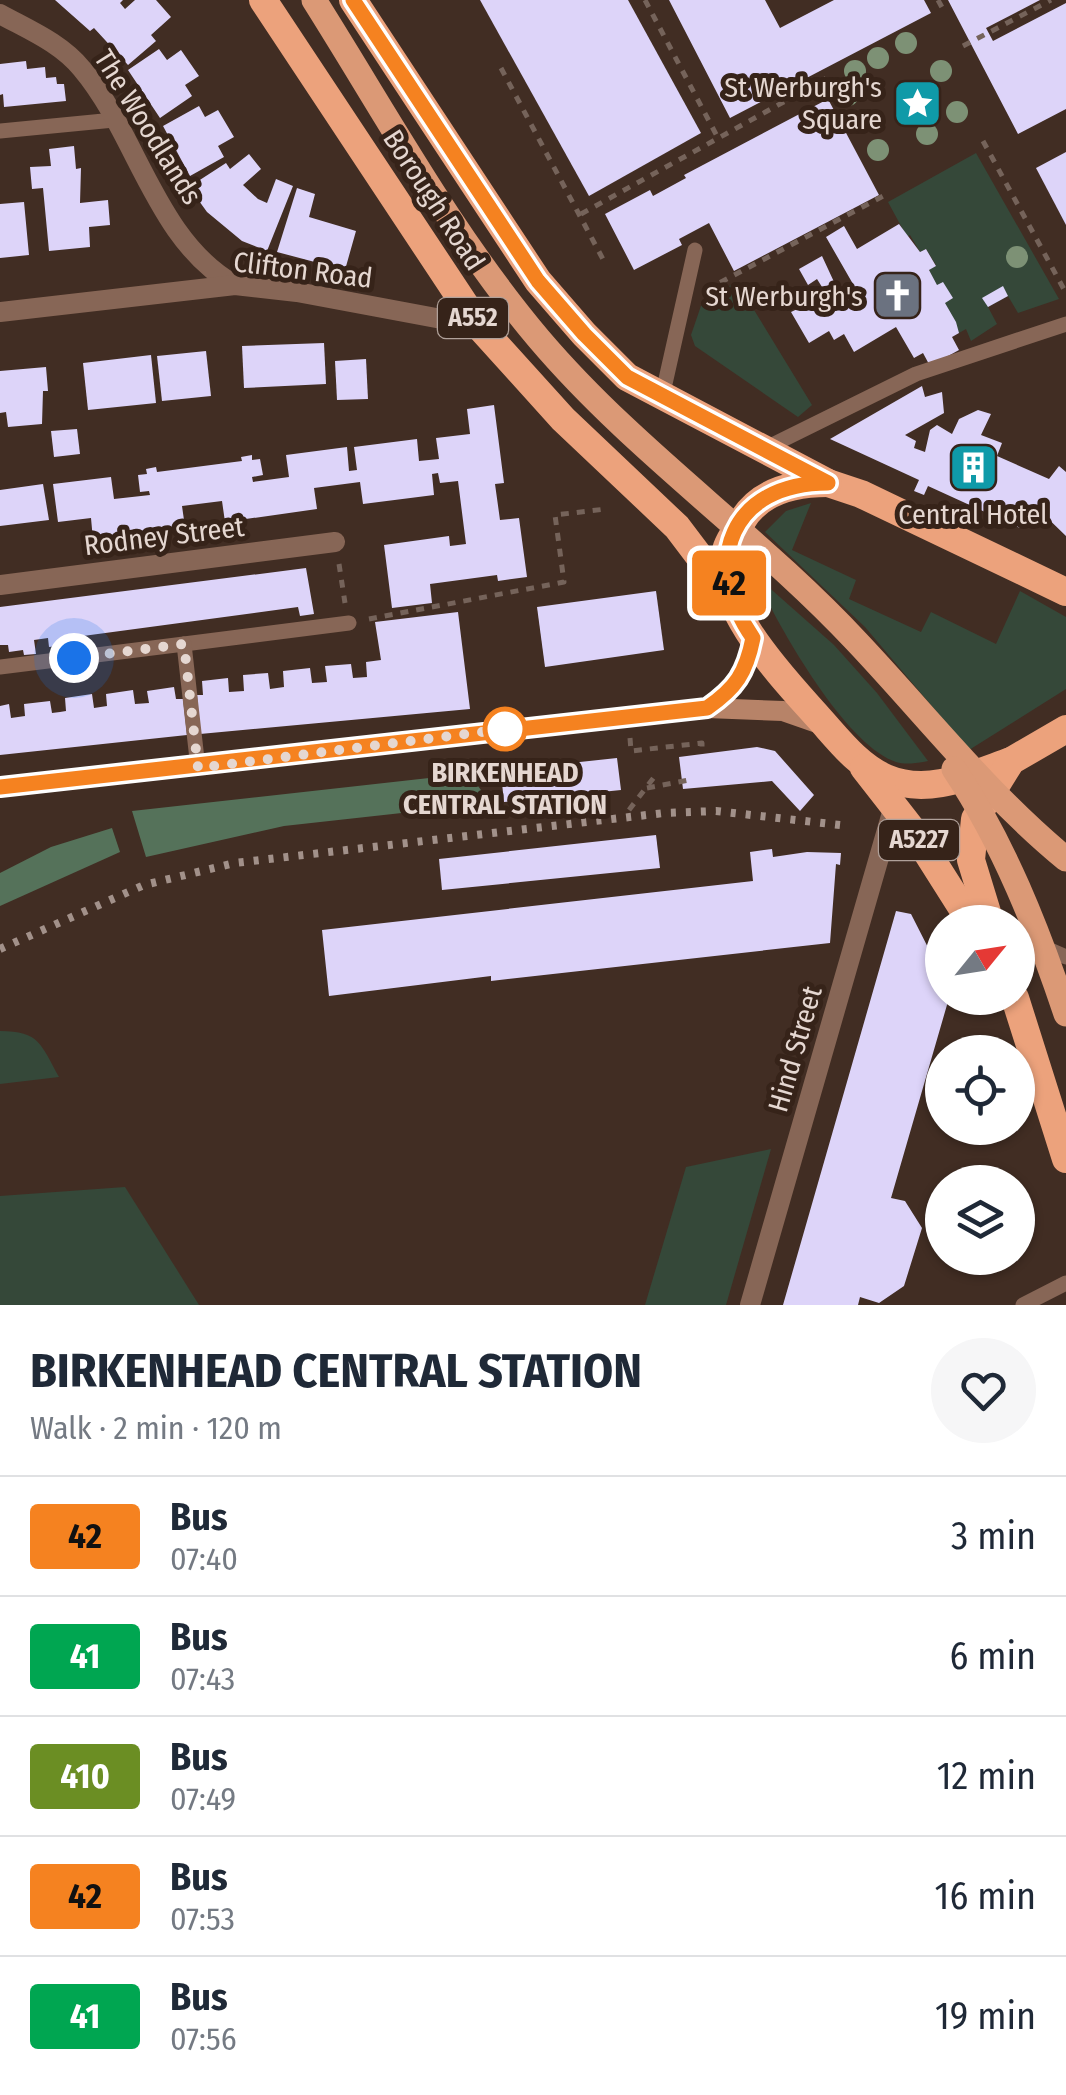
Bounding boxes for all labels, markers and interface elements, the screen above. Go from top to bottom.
street label: The Woodlands [87,44,209,210]
place label: St Werburgh's Square [724,71,882,136]
place icon: St Werburgh's Square [891,77,943,129]
street label: Borough Road [376,124,492,276]
street label: Clifton Road [232,245,374,295]
church icon: St Werburgh's [872,270,924,322]
place label: St Werburgh's [705,280,863,313]
road number: A552 [438,298,508,338]
building icon: Central Hotel [947,441,999,493]
place label: Central Hotel [898,498,1048,531]
street label: Rodney Street [82,510,247,562]
line badge: 42 [684,550,774,616]
text: 42 [712,562,746,604]
your location [49,633,99,683]
marker: BIRKENHEAD CENTRAL STATION [484,708,526,750]
place label: BIRKENHEAD CENTRAL STATION [403,756,607,821]
road number: A5227 [879,820,959,860]
north arrow [925,905,1035,1015]
map controls [925,905,1035,1275]
street label: Hind Street [761,982,829,1116]
button: locate [925,1035,1035,1145]
button: layers [925,1165,1035,1275]
button: heart [931,1338,1036,1443]
text: BIRKENHEAD CENTRAL STATION [30,1342,642,1400]
text: Walk · 2 min · 120 m [30,1409,282,1447]
text: Bus [170,1494,228,1540]
text: 3 min [951,1513,1036,1559]
text: 42 [68,1515,102,1557]
text: 07:40 [170,1540,238,1578]
text: Bus [170,1614,228,1660]
text: 6 min [949,1633,1036,1679]
text: 41 [70,1635,100,1677]
text: 07:43 [170,1660,235,1698]
text: Bus [170,1734,228,1780]
text: 12 min [937,1753,1036,1799]
text: 410 [60,1755,110,1797]
text: 07:49 [170,1780,236,1818]
text: Bus [170,1854,228,1900]
text: 16 min [935,1873,1036,1919]
text: 42 [68,1875,102,1917]
text: 07:53 [170,1900,235,1938]
text: Bus [170,1974,228,2020]
text: 19 min [935,1993,1036,2039]
text: 41 [70,1995,100,2037]
text: 07:56 [170,2020,237,2058]

